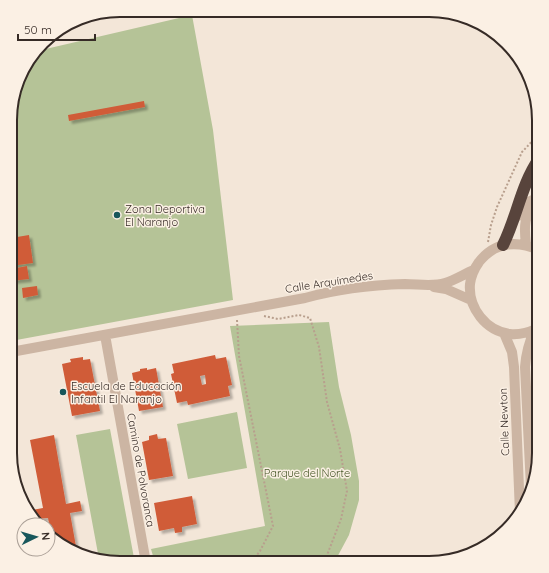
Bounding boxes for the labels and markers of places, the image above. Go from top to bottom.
place label: Zona Deportiva El Naranjo [125,202,205,229]
marker: Zona Deportiva El Naranjo [112,210,122,220]
place label: Escuela de Educación Infantil El Naranjo [71,379,181,406]
marker: Escuela de Educación Infantil El Naranjo [58,387,68,397]

